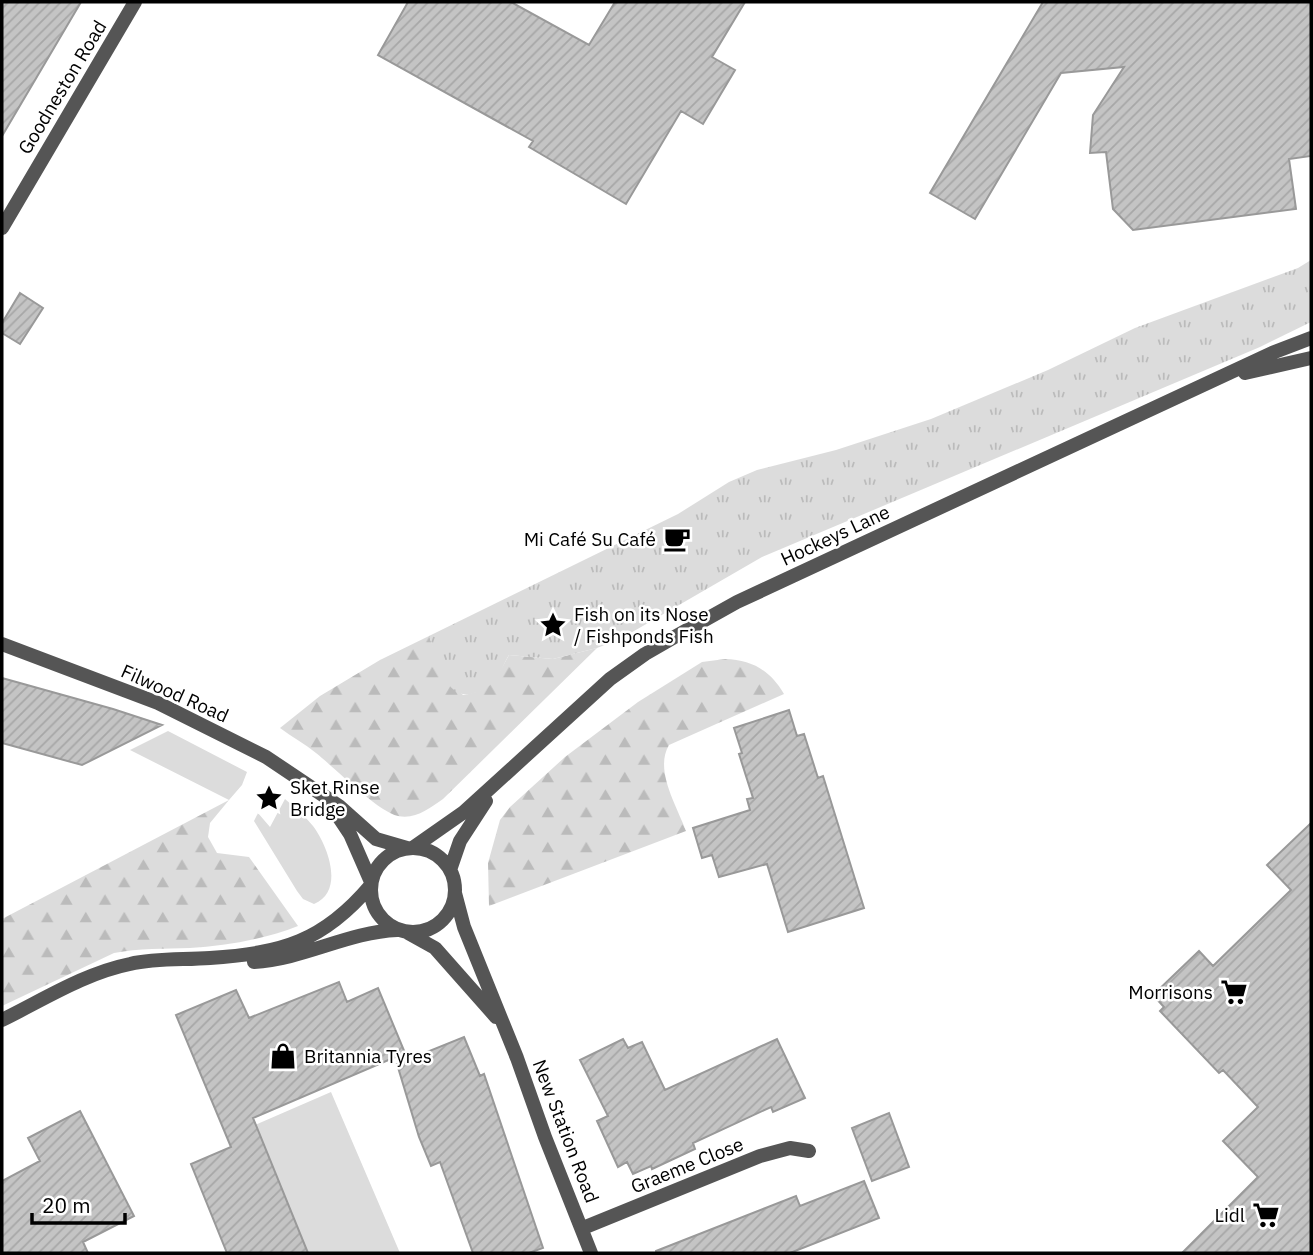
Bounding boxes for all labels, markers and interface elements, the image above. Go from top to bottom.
street label: Goodneston Road [13,16,111,158]
street label: Hockeys Lane [777,499,893,571]
cafe icon: Mi Café Su Café [662,524,692,554]
place label: Mi Café Su Café [524,527,656,551]
place label: Fish on its Nose / Fishponds Fish [574,602,714,648]
place icon: Fish on its Nose / Fishponds Fish [538,610,568,640]
street label: Filwood Road [117,659,233,727]
place label: Sket Rinse Bridge [290,775,380,821]
place icon: Sket Rinse Bridge [254,783,284,813]
supermarket icon: Morrisons [1219,977,1249,1007]
place label: Morrisons [1128,980,1213,1004]
shop icon: Britannia Tyres [268,1041,298,1071]
place label: Britannia Tyres [304,1044,432,1068]
street label: New Station Road [528,1056,604,1206]
street label: Graeme Close [627,1131,747,1199]
scale bar [32,1182,124,1226]
text: 20 m [42,1191,91,1219]
supermarket icon: Lidl [1251,1200,1281,1230]
place label: Lidl [1215,1203,1245,1227]

